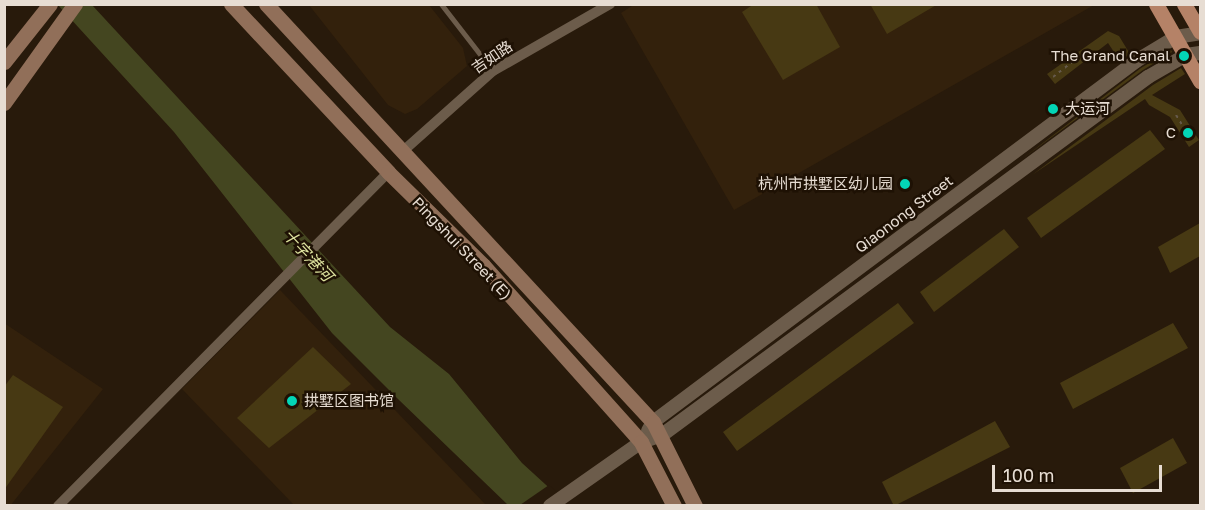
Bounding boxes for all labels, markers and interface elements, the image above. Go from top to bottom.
street label: 吉如路 [468,37,516,77]
place label: The Grand Canal [1051,47,1170,65]
marker: The Grand Canal [1175,47,1193,65]
place label: 大运河 [1065,100,1110,118]
marker: 大运河 [1046,102,1060,116]
place label: C [1166,124,1176,142]
marker: C [1181,126,1195,140]
street label: Qiaonong Street [852,171,956,257]
place label: 杭州市拱墅区幼儿园 [758,175,893,193]
marker: 杭州市拱墅区幼儿园 [898,177,912,191]
street label: Pingshui Street (E) [409,193,515,303]
water label: 十字港河 [279,225,337,285]
place label: 拱墅区图书馆 [304,392,394,410]
marker: 拱墅区图书馆 [285,394,299,408]
scale bar [995,453,1164,491]
text: 100 m [1003,464,1054,486]

